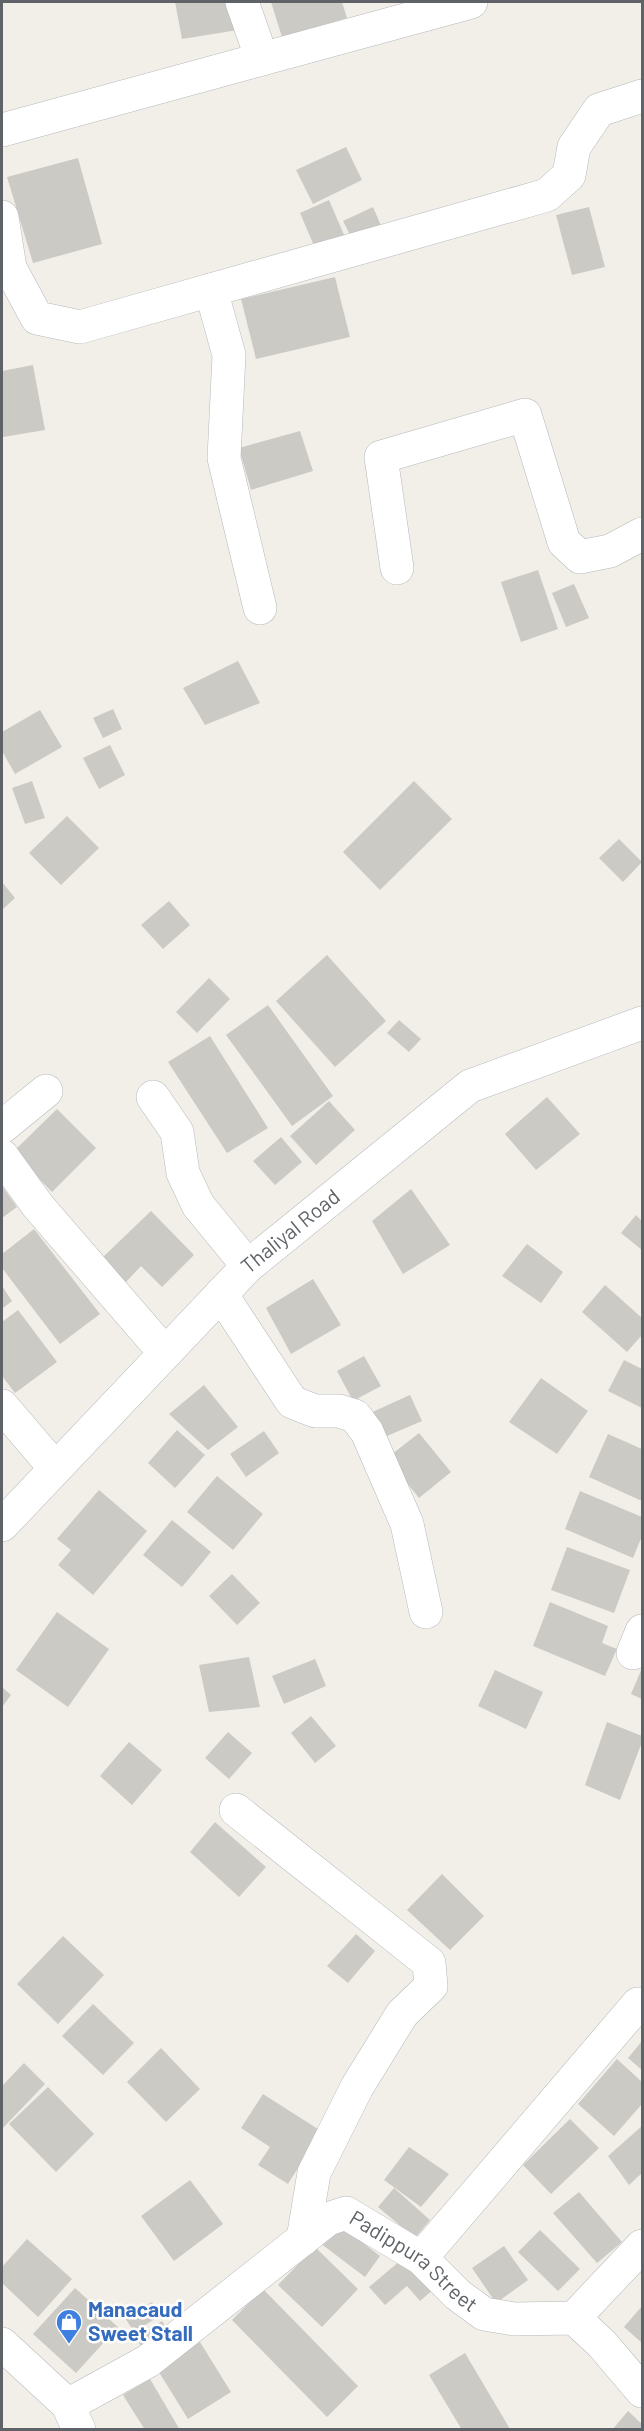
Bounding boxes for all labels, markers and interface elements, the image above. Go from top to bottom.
street label: Thaliyal Road [235,1183,344,1278]
street label: Padippura Street [346,2204,483,2316]
place label: Manacaud Sweet Stall [88,2296,193,2345]
shop icon: Manacaud Sweet Stall [54,2307,84,2345]

